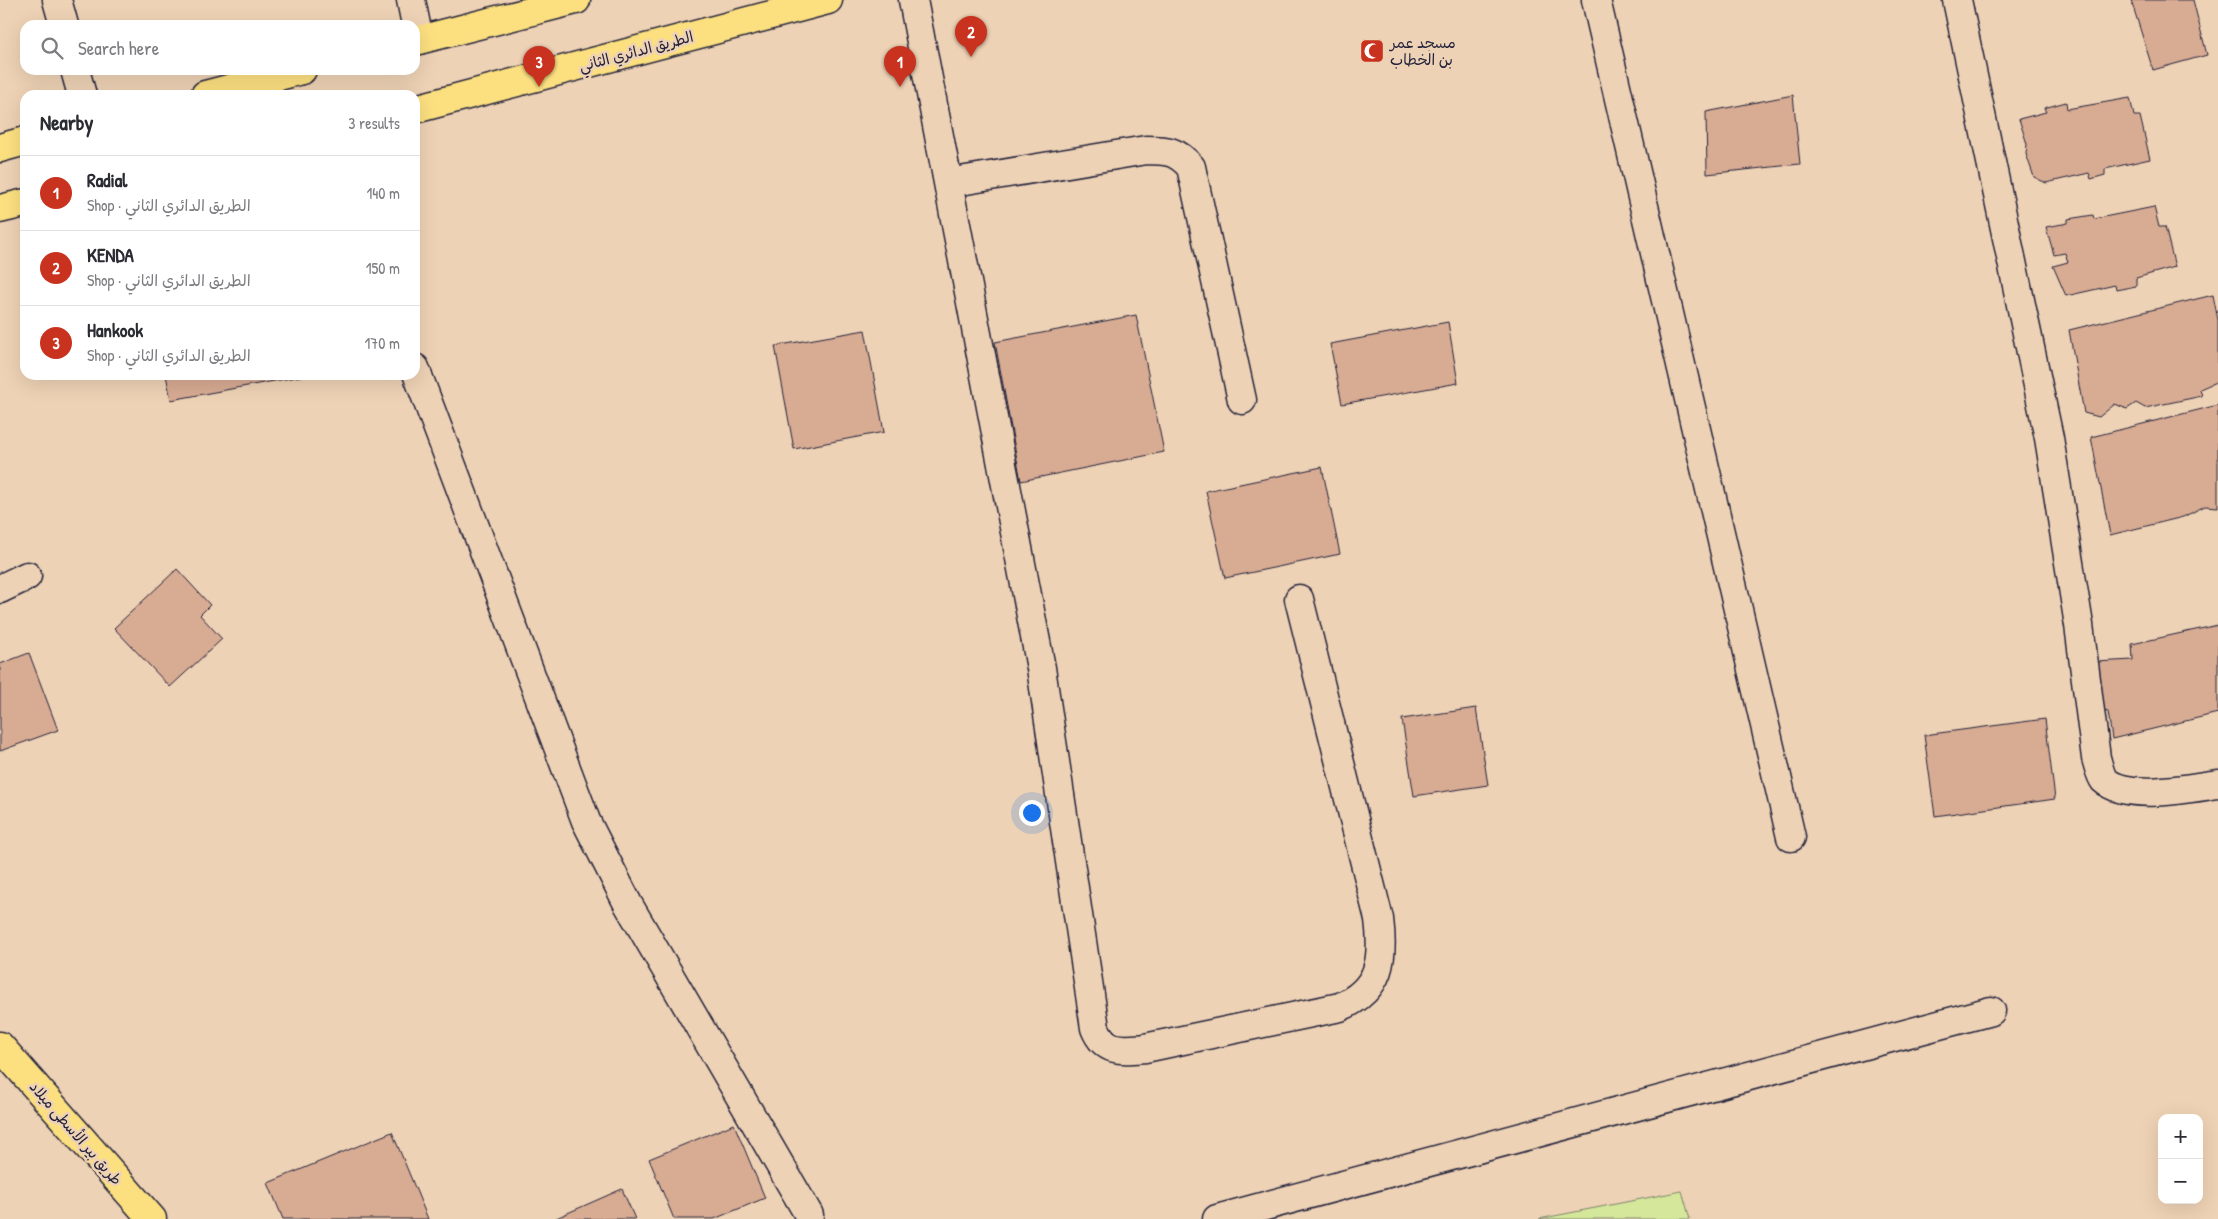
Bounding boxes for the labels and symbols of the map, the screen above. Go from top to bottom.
pin: 2 [955,16,987,57]
street label: الطريق الدائري الثاني [576,26,696,79]
place label: مسجد عمر بن الخطاب [1388,32,1456,70]
mosque icon: مسجد عمر بن الخطاب [1359,38,1385,64]
pin: 3 [523,46,555,87]
pin: 1 [884,46,916,87]
your location [1019,800,1045,826]
street label: طريق بير الأسطى ميلاد [25,1077,127,1189]

